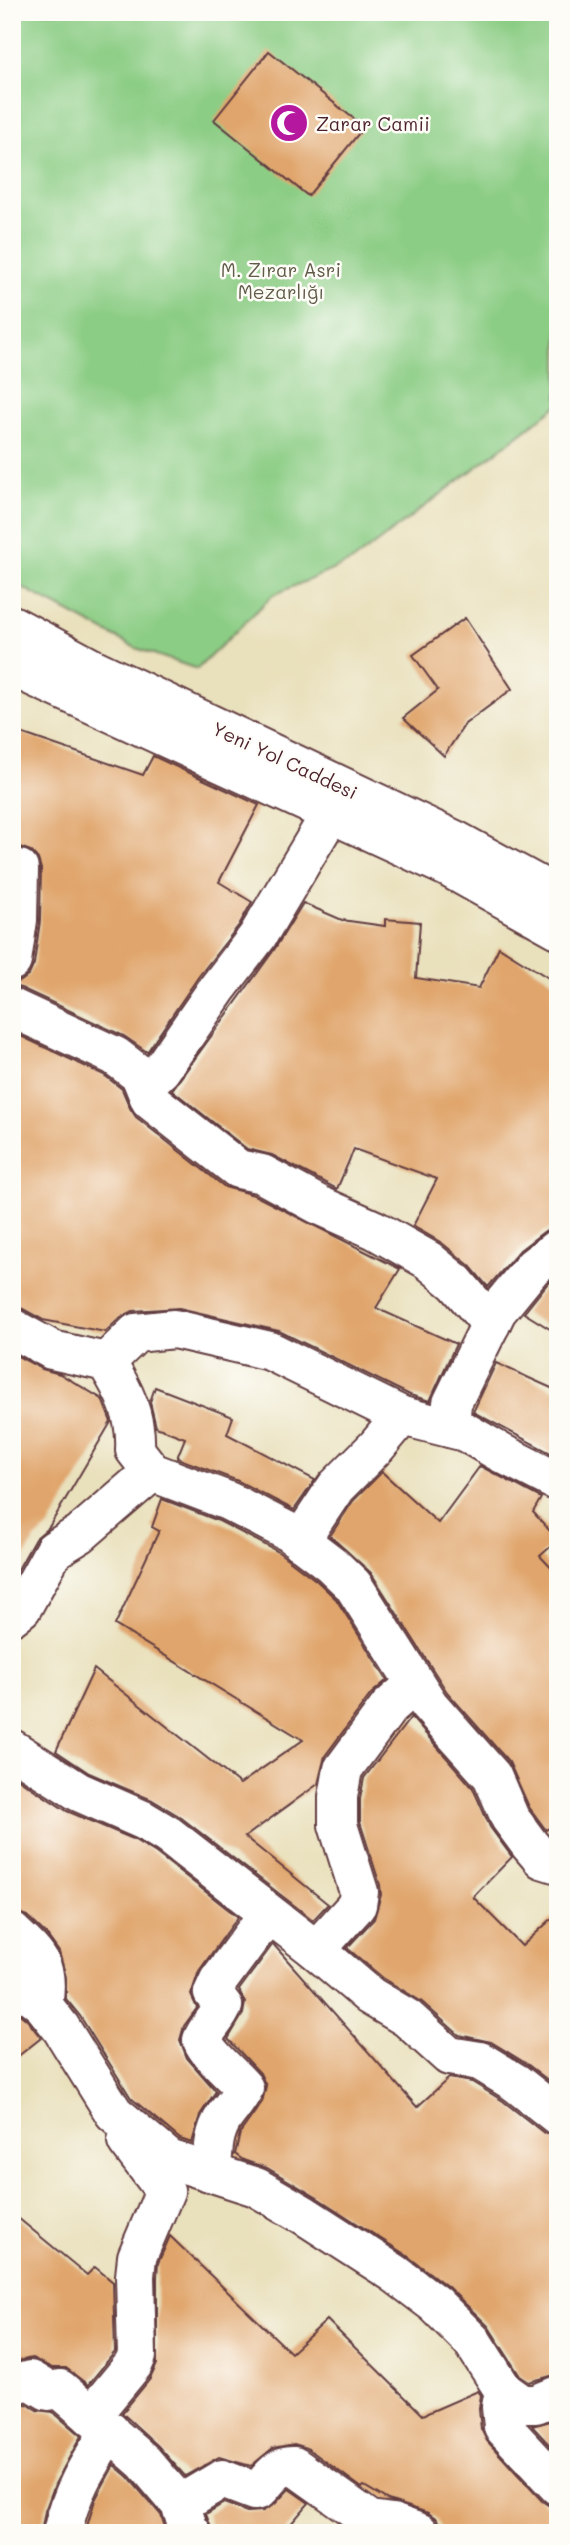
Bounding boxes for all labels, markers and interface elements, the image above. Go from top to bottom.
mosque icon: Zarar Camii [268,102,310,144]
place label: Zarar Camii [316,111,430,136]
park label: M. Zırar Asri Mezarlığı [221,257,341,304]
street label: Yeni Yol Caddesi [208,715,362,805]

